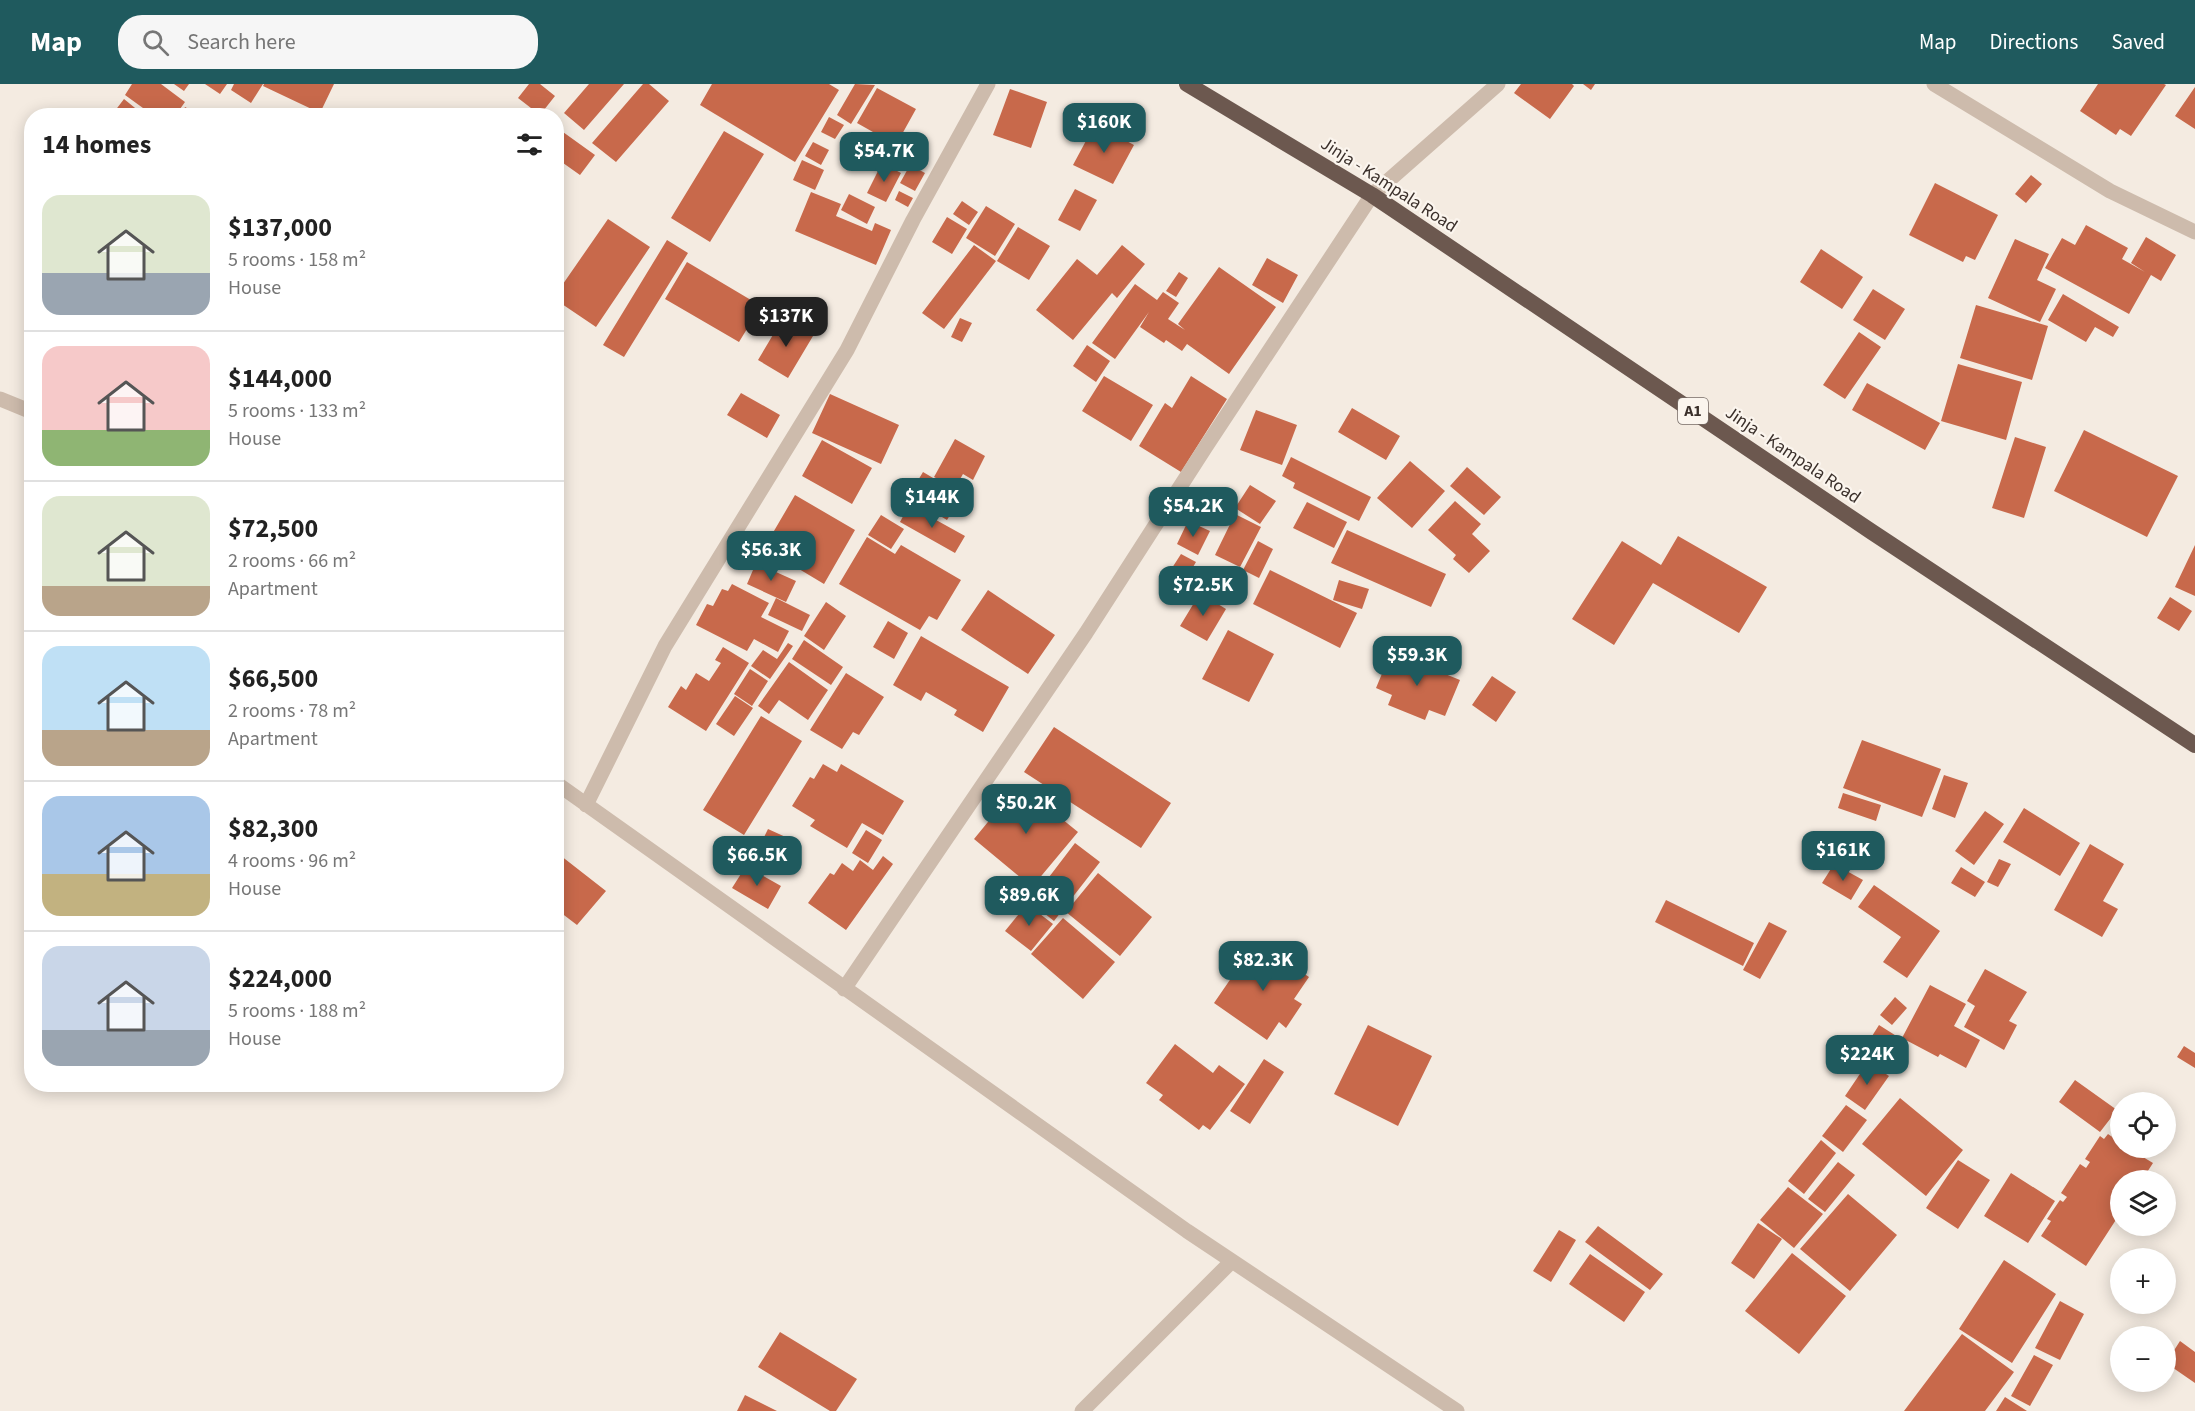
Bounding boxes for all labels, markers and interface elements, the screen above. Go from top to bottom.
search box [118,15,538,69]
text: Map [30,22,82,62]
icon: search [139,26,172,59]
text: Search here [187,26,296,58]
text: Map [1919,27,1957,57]
text: Directions [1990,27,2078,57]
text: Saved [2111,27,2165,57]
pin: $160K [1062,103,1146,154]
text: $160K [1077,108,1131,136]
text: 14 homes [42,126,151,163]
icon: filters [513,128,546,161]
street label: Jinja - Kampala Road [1316,131,1462,239]
pin: $54.7K [835,132,933,183]
text: $54.7K [854,137,914,165]
text: $137,000 [228,209,332,246]
icon: home [90,219,162,291]
text: 5 rooms · 158 m² [228,246,366,274]
text: House [228,274,281,302]
pin: $137K [744,297,828,348]
text: $137K [759,302,813,330]
text: $144,000 [228,360,332,397]
icon: home [90,370,162,442]
text: 5 rooms · 133 m² [228,397,366,425]
road number: A1 [1678,398,1708,424]
street label: Jinja - Kampala Road [1720,400,1866,510]
text: House [228,425,281,453]
pin: $144K [890,478,974,529]
text: $144K [905,483,959,511]
pin: $54.2K [1144,487,1242,538]
text: $54.2K [1163,492,1223,520]
text: $72,500 [228,510,318,547]
icon: home [90,520,162,592]
pin: $56.3K [722,531,820,582]
text: $56.3K [741,536,801,564]
text: 2 rooms · 66 m² [228,547,356,575]
pin: $72.5K [1154,566,1252,617]
text: $72.5K [1173,571,1233,599]
text: Apartment [228,575,318,603]
pin: $59.3K [1368,636,1466,687]
text: $59.3K [1387,641,1447,669]
text: $66,500 [228,660,318,697]
icon: home [90,670,162,742]
text: 2 rooms · 78 m² [228,697,356,725]
text: Apartment [228,725,318,753]
pin: $50.2K [977,784,1075,835]
text: $50.2K [996,789,1056,817]
text: $82,300 [228,810,318,847]
icon: home [90,820,162,892]
pin: $161K [1801,831,1885,882]
pin: $66.5K [708,836,806,887]
text: $161K [1816,836,1870,864]
text: $66.5K [727,841,787,869]
text: 4 rooms · 96 m² [228,847,356,875]
text: House [228,875,281,903]
pin: $89.6K [980,876,1078,927]
text: $89.6K [999,881,1059,909]
pin: $82.3K [1214,941,1312,992]
text: $82.3K [1233,946,1293,974]
text: $224,000 [228,960,332,997]
icon: home [90,970,162,1042]
text: 5 rooms · 188 m² [228,997,366,1025]
text: House [228,1025,281,1053]
pin: $224K [1825,1035,1909,1086]
text: $224K [1840,1040,1894,1068]
map controls [2110,1092,2176,1392]
button: locate [2110,1092,2176,1158]
button: layers [2110,1170,2176,1236]
button: + [2110,1248,2176,1314]
button: − [2110,1326,2176,1392]

